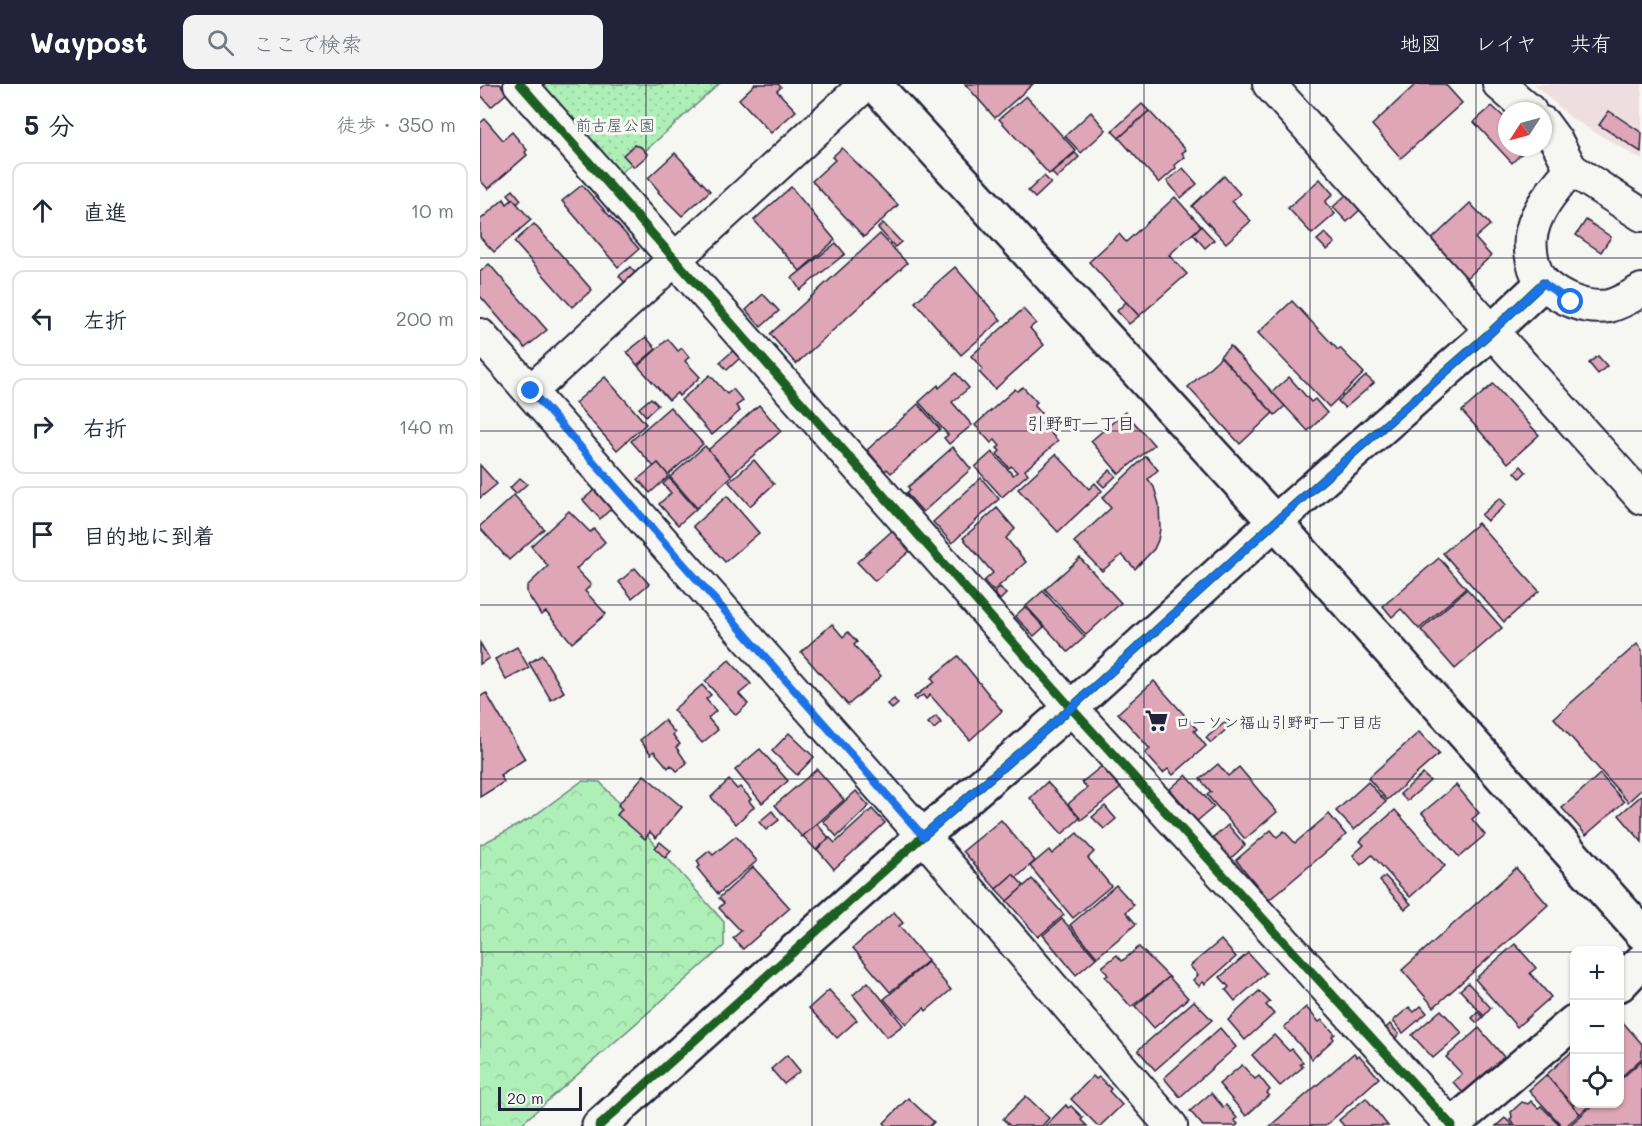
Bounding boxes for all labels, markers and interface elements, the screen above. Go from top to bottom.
search box [183,15,603,69]
text: Waypost [30,24,147,60]
icon: search [204,26,237,59]
text: ここで検索 [252,29,362,58]
text: 地図 [1400,29,1442,56]
text: レイヤ [1475,29,1537,56]
text: 共有 [1570,29,1612,56]
north arrow [1498,102,1552,156]
text: 5 分 [24,108,75,142]
text: 徒歩 · 350 m [336,111,456,137]
park label: 前古屋公園 [575,114,655,135]
icon: ahead [26,194,59,227]
text: 直進 [83,197,127,226]
text: 10 m [410,197,454,223]
route start [1557,288,1583,314]
icon: left [26,302,59,335]
text: 左折 [83,305,127,334]
text: 200 m [396,305,454,331]
route end [517,377,543,403]
icon: right [26,410,59,443]
district label: 引野町一丁目 [1027,411,1135,435]
text: 右折 [83,413,127,442]
text: 140 m [399,413,454,439]
icon: arrive [26,518,59,551]
text: 目的地に到着 [83,521,215,550]
supermarket icon: ローソン福山引野町一丁目店 [1144,708,1170,734]
place label: ローソン福山引野町一丁目店 [1175,711,1383,732]
map controls [1570,946,1624,1108]
button: + [1570,946,1624,1000]
button: − [1570,1000,1624,1054]
button: locate [1570,1054,1624,1108]
scale bar [498,1084,582,1112]
text: 20 m [507,1087,544,1108]

